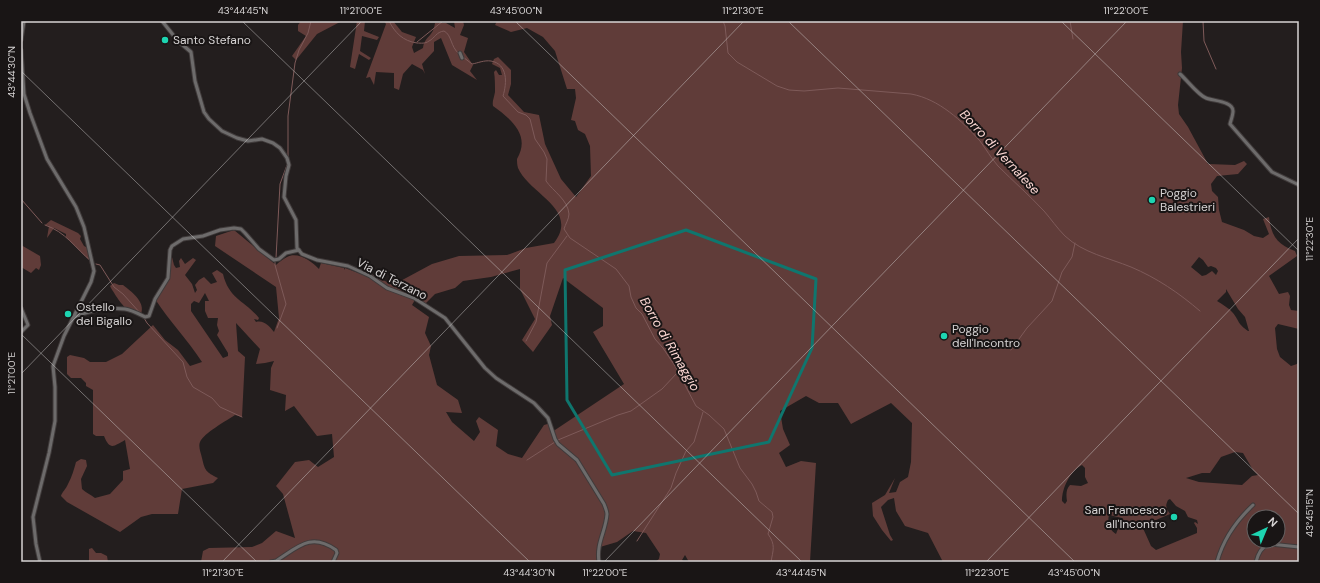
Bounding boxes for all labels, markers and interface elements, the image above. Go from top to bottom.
text: 43°44'45"N [218,4,268,17]
text: 11°21'00"E [340,4,383,17]
text: 43°45'00"N [490,4,542,17]
text: 11°21'30"E [722,4,764,17]
text: 11°22'00"E [1103,4,1149,17]
place label: Santo Stefano [173,32,251,48]
marker: Santo Stefano [160,35,170,45]
text: 43°44'30"N [5,46,18,98]
water label: Borro di Vernalese [956,106,1044,198]
place label: Poggio Balestrieri [1160,185,1215,215]
marker: Poggio Balestrieri [1147,195,1157,205]
text: 11°22'30"E [1303,217,1316,261]
street label: Via di Terzano [354,254,430,304]
water label: Borro di Rimaggio [636,294,704,394]
place label: Ostello del Bigallo [76,299,132,329]
marker: Ostello del Bigallo [63,309,73,319]
place label: Poggio dell'Incontro [952,321,1020,351]
marker: Poggio dell'Incontro [939,331,949,341]
text: 11°21'00"E [5,351,18,394]
text: 43°45'15"N [1303,489,1316,537]
place label: San Francesco all'Incontro [1084,502,1166,532]
north arrow [1246,509,1286,549]
marker: San Francesco all'Incontro [1169,512,1179,522]
text: N [1265,514,1281,530]
text: 11°21'30"E [202,566,244,579]
text: 43°44'30"N [503,566,555,579]
text: 11°22'00"E [582,566,628,579]
text: 43°44'45"N [776,566,826,579]
text: 11°22'30"E [965,566,1009,579]
text: 43°45'00"N [1048,566,1100,579]

